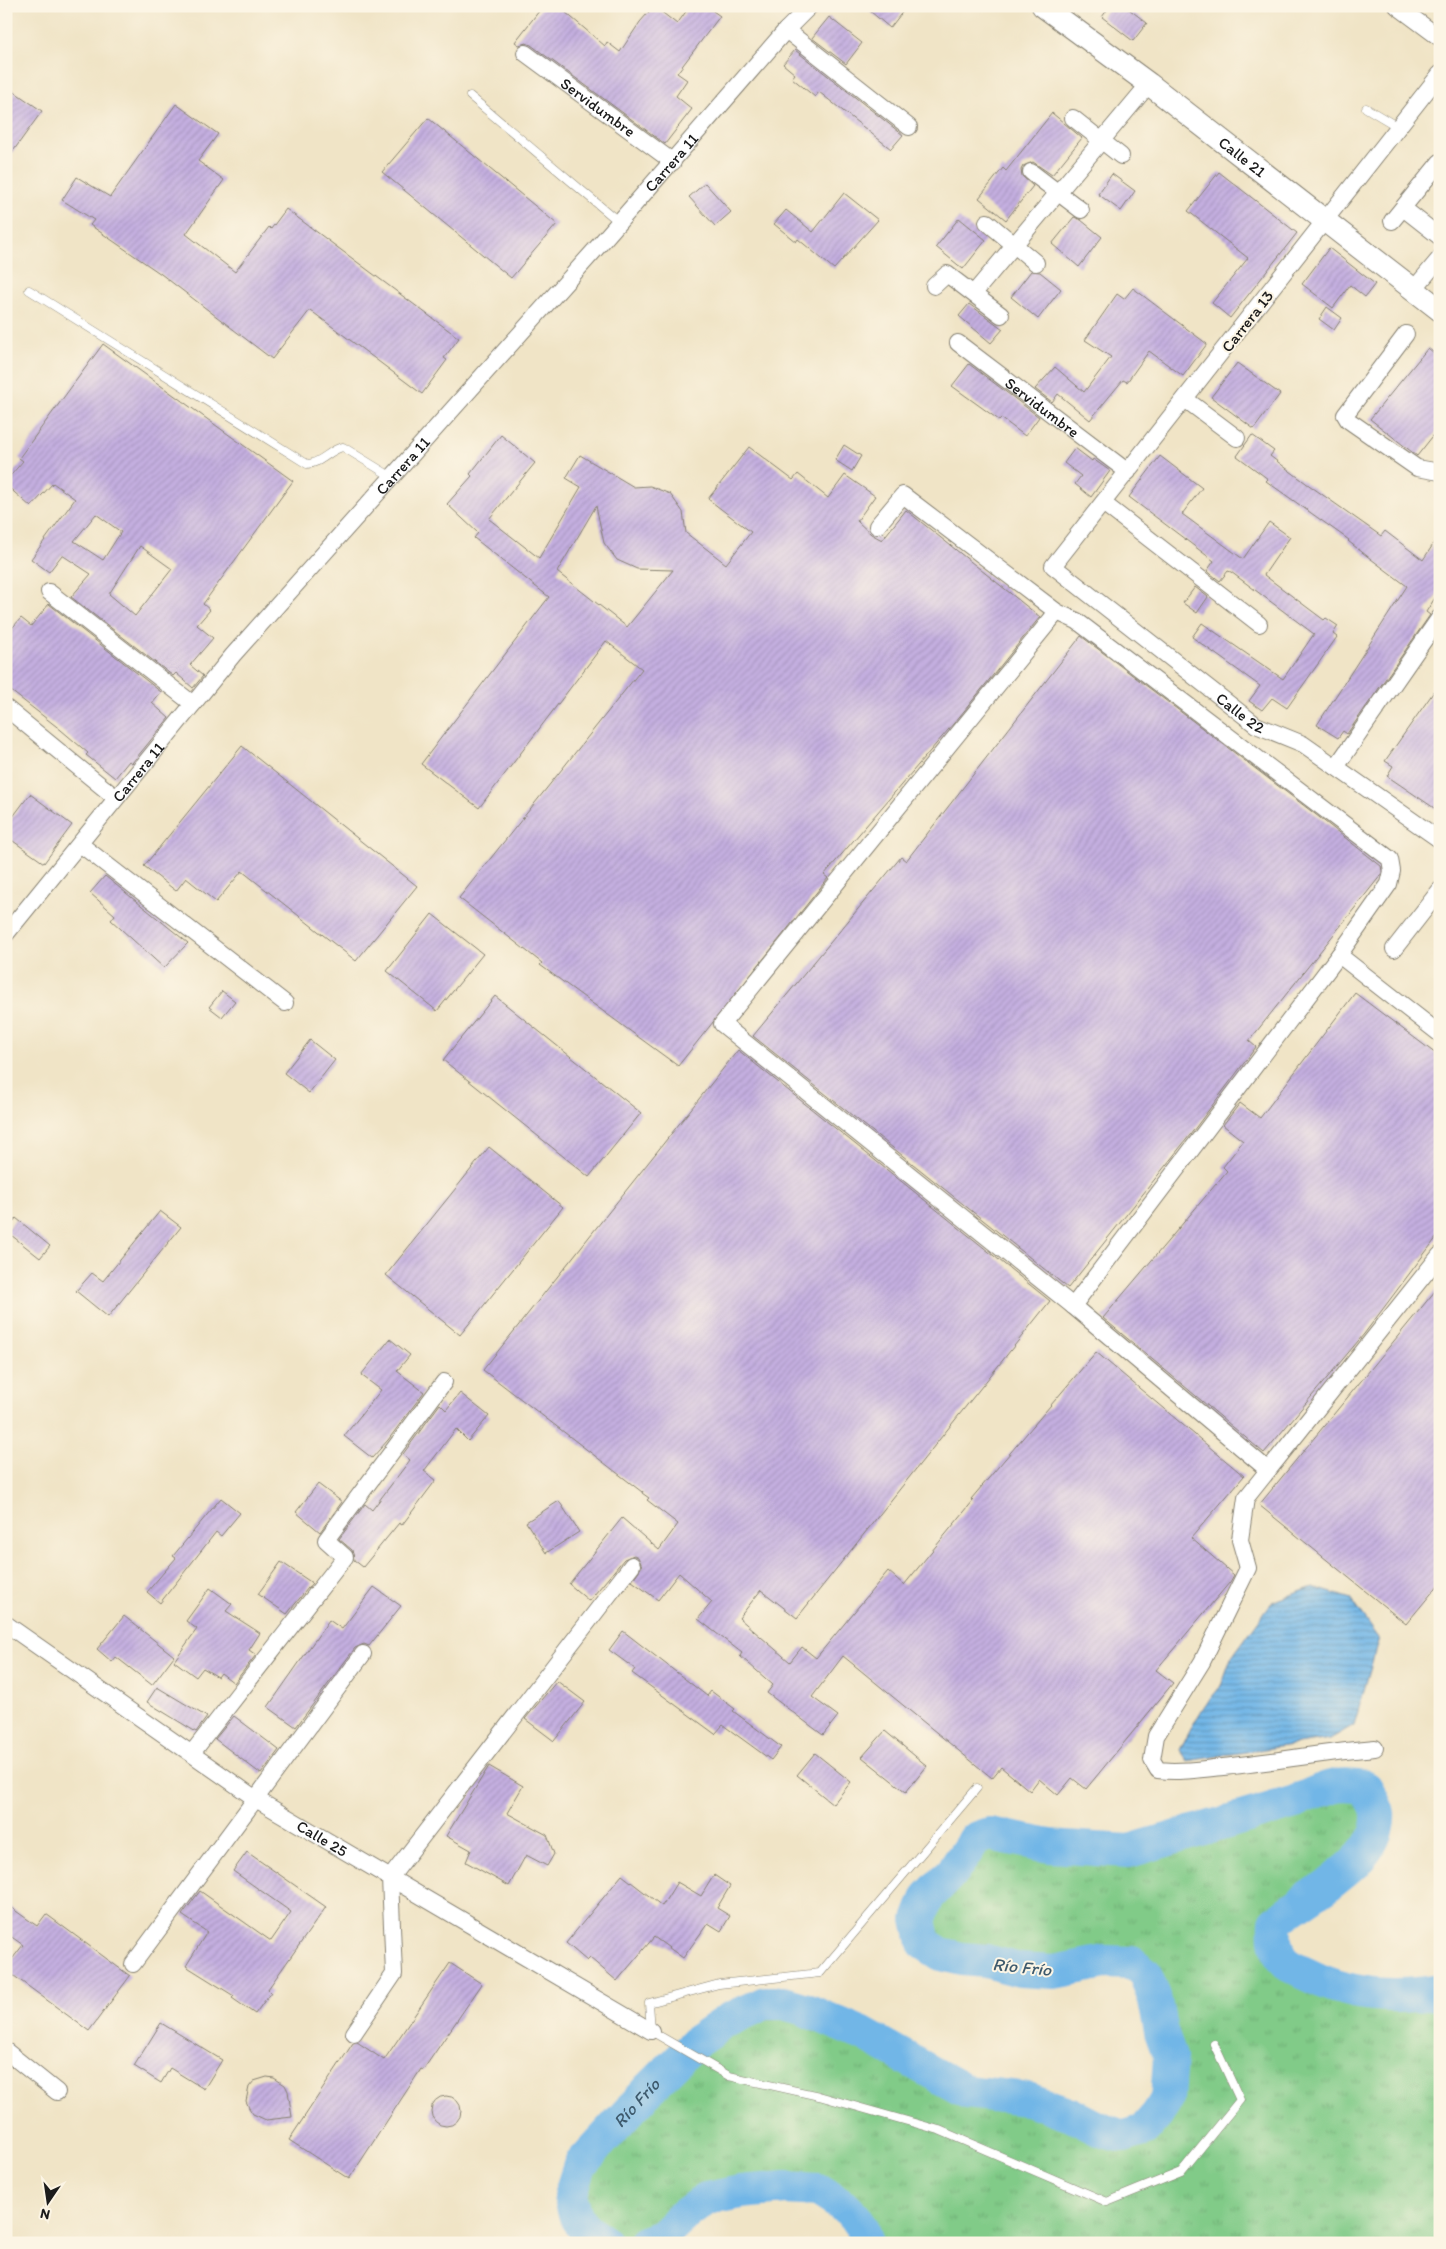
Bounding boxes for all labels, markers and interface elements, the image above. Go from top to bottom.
street label: Servidumbre [557,74,639,141]
street label: Carrera 11 [641,129,703,196]
street label: Calle 21 [1215,133,1270,182]
street label: Carrera 13 [1217,286,1278,356]
street label: Servidumbre [1001,373,1083,442]
street label: Carrera 11 [372,432,434,499]
street label: Calle 22 [1212,688,1267,738]
street label: Carrera 11 [108,738,169,806]
street label: Calle 25 [293,1816,351,1861]
water label: Río Frío [992,1953,1053,1981]
water label: Río Frío [608,2073,665,2132]
north arrow [22,2176,72,2226]
text: N [39,2205,52,2224]

